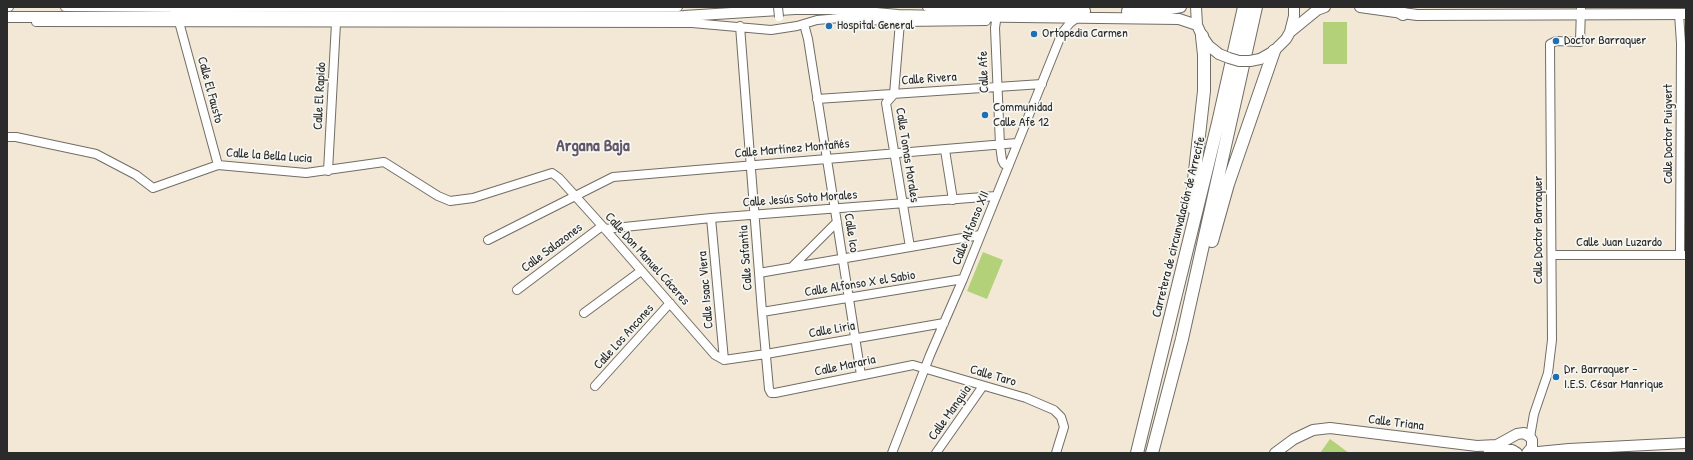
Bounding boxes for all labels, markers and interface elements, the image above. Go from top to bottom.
place label: Hospital General [837,18,914,34]
marker: Hospital General [824,21,834,31]
place label: Ortopedia Carmen [1042,26,1128,42]
marker: Ortopedia Carmen [1029,29,1039,39]
place label: Doctor Barraquer [1564,33,1646,49]
marker: Doctor Barraquer [1551,36,1561,46]
street label: Calle Afe [975,51,993,93]
street label: Calle El Fausto [194,55,226,125]
street label: Calle El Rapido [310,62,330,130]
street label: Calle Rivera [901,69,957,89]
street label: Calle Doctor Puigvert [1661,84,1677,184]
place label: Communidad Calle Afe 12 [993,100,1052,131]
street label: Calle Tomas Morales [892,106,922,204]
marker: Communidad Calle Afe 12 [980,110,990,120]
street label: Carretera de circunvalación de Arrecife [1149,135,1209,319]
district label: Argana Baja [556,136,630,156]
street label: Calle Martínez Montañés [734,136,850,162]
street label: Calle la Bella Lucia [226,145,312,167]
street label: Calle Doctor Barraquer [1531,176,1547,284]
street label: Calle Jesús Soto Morales [742,187,858,211]
street label: Calle Alfonso XII [949,189,993,267]
street label: Calle Don Manuel Cáceres [601,209,693,309]
street label: Calle Ico [840,212,862,254]
street label: Calle Salazones [518,220,586,276]
street label: Calle Safantia [736,225,756,291]
street label: Calle Juan Luzardo [1576,235,1662,251]
street label: Calle Isaac Viera [695,251,717,329]
street label: Calle Alfonso X el Sabio [804,268,916,300]
street label: Calle Los Ancones [591,301,657,373]
street label: Calle Liria [808,318,856,342]
street label: Calle Mararia [813,352,877,380]
street label: Calle Taro [968,362,1018,390]
place label: Dr. Barraquer - I.E.S. César Manrique [1564,362,1664,393]
marker: Dr. Barraquer - I.E.S. César Manrique [1551,372,1561,382]
street label: Calle Manguia [925,382,975,444]
street label: Calle Triana [1367,412,1425,434]

